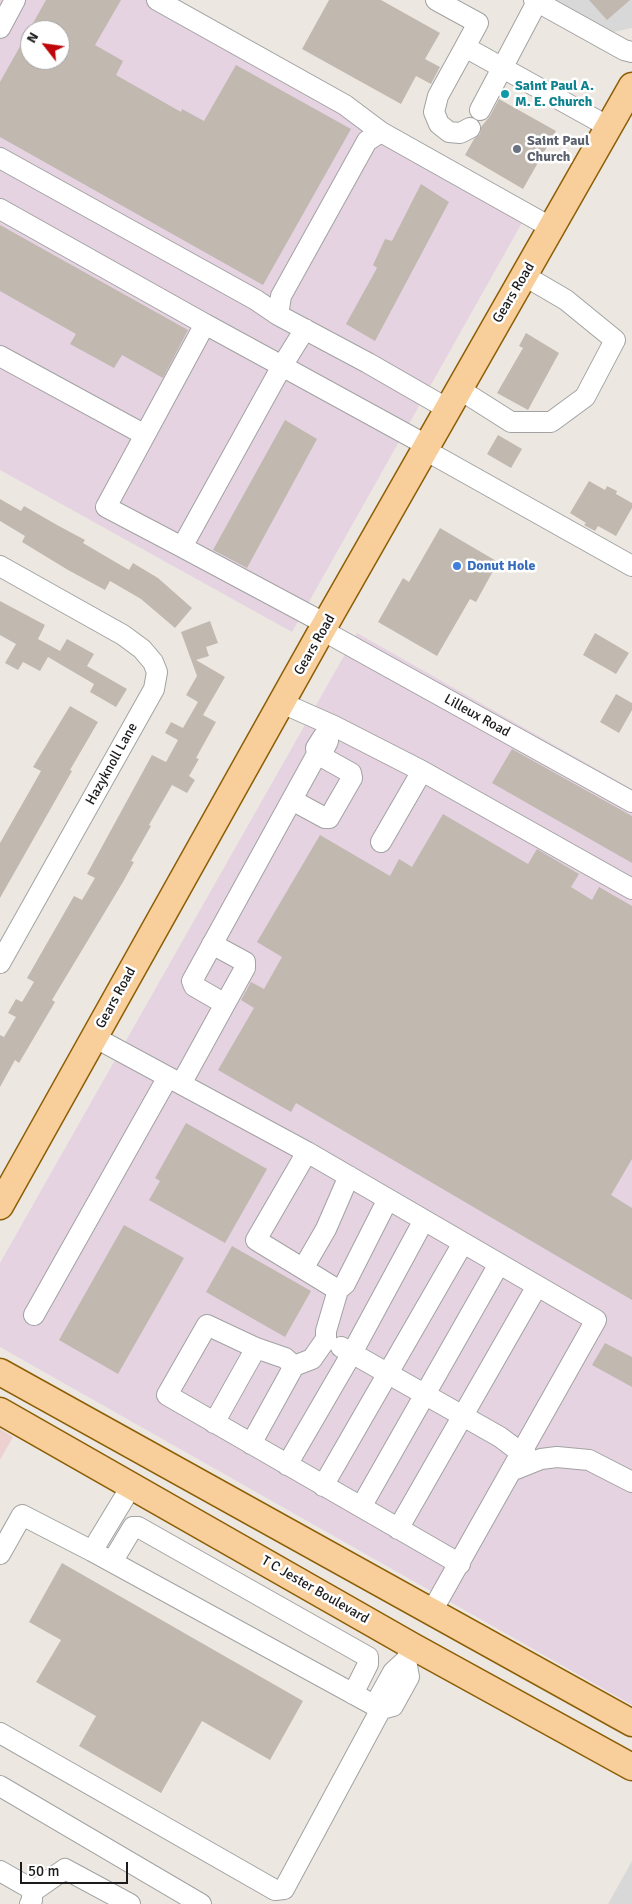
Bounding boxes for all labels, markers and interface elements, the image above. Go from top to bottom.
north arrow [20,20,70,70]
text: N [23,29,42,46]
place label: Saint Paul A. M. E. Church [515,78,594,110]
marker: Saint Paul A. M. E. Church [499,88,511,100]
place label: Saint Paul Church [527,133,589,166]
marker: Saint Paul Church [511,143,523,155]
street label: Gears Road [489,260,539,326]
place label: Donut Hole [467,558,535,574]
marker: Donut Hole [451,560,463,572]
street label: Gears Road [291,612,339,678]
street label: Lilleux Road [441,691,513,741]
street label: Hazyknoll Lane [83,720,141,808]
street label: Gears Road [92,964,140,1032]
street label: T C Jester Boulevard [258,1552,372,1628]
scale bar [22,1852,130,1884]
text: 50 m [28,1862,59,1880]

